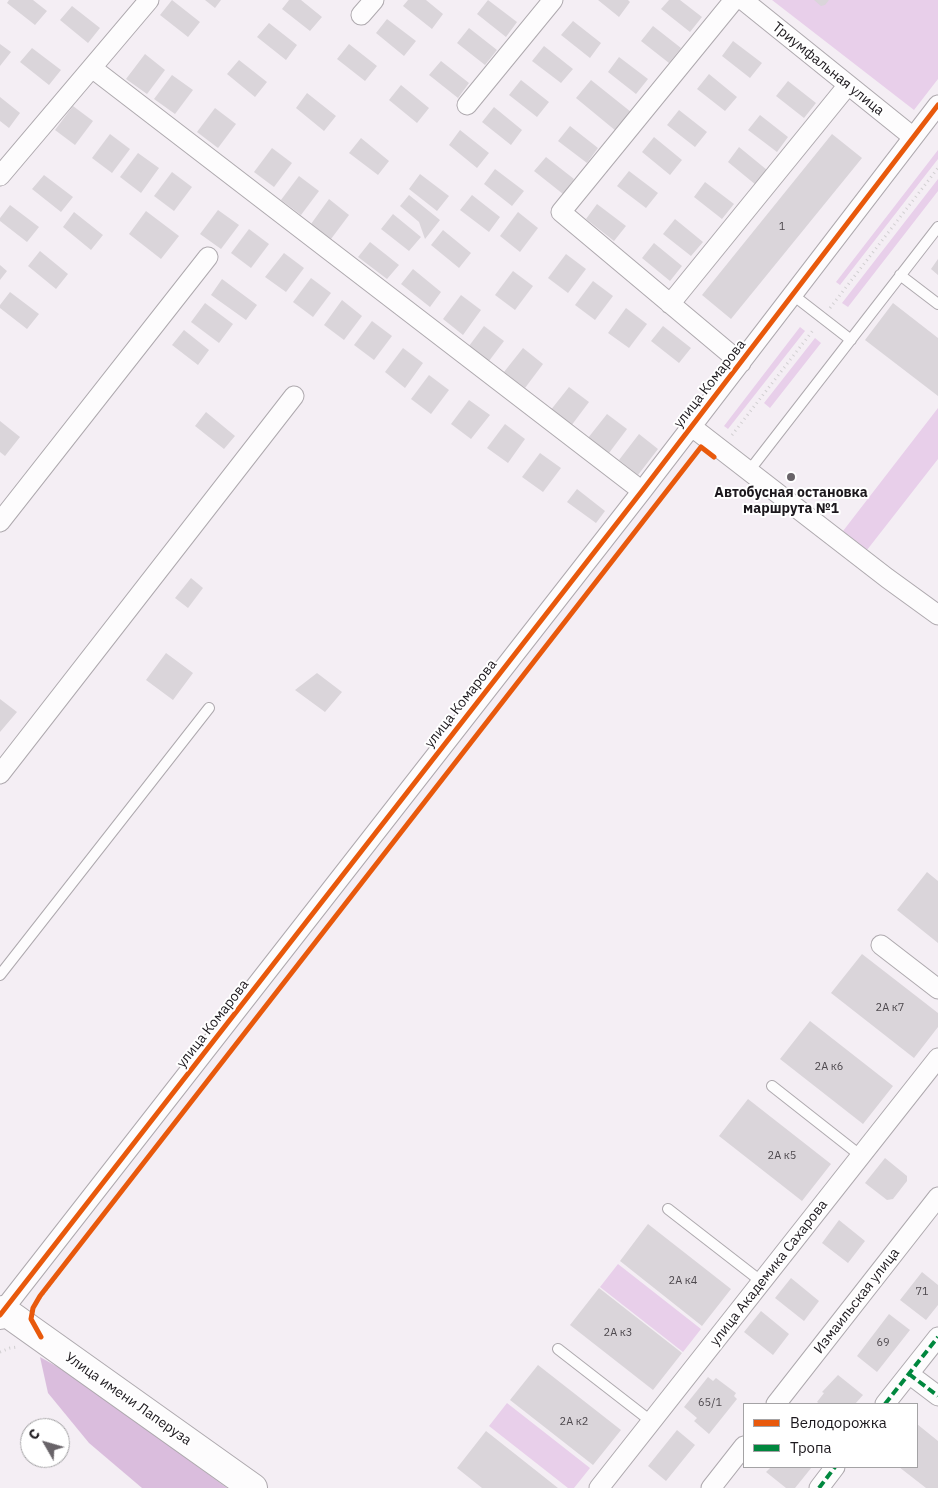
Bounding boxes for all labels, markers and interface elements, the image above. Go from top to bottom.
street label: Триумфальная улица [769,19,887,119]
house number: 1 [779,220,785,234]
street label: улица Комарова [670,337,750,431]
marker: Автобусная остановка маршрута №1 [785,471,797,483]
place label: Автобусная остановка маршрута №1 [714,485,868,518]
street label: улица Комарова [421,657,501,751]
street label: улица Комарова [173,977,253,1071]
house number: 2А к7 [876,1001,904,1015]
house number: 2А к6 [815,1060,843,1074]
house number: 2А к5 [768,1149,796,1163]
street label: улица Академика Сахарова [707,1197,831,1349]
street label: Измаильская улица [811,1245,903,1357]
house number: 2А к4 [669,1274,697,1288]
house number: 71 [915,1285,929,1299]
house number: 2А к3 [604,1326,632,1340]
house number: 69 [876,1336,890,1350]
street label: Улица имени Лаперуза [62,1349,194,1449]
house number: 65/1 [698,1396,722,1410]
legend [743,1403,918,1468]
text: Велодорожка [790,1413,887,1432]
house number: 2А к2 [560,1415,588,1429]
north arrow [20,1418,70,1468]
text: С [24,1425,44,1444]
text: Тропа [790,1438,832,1457]

